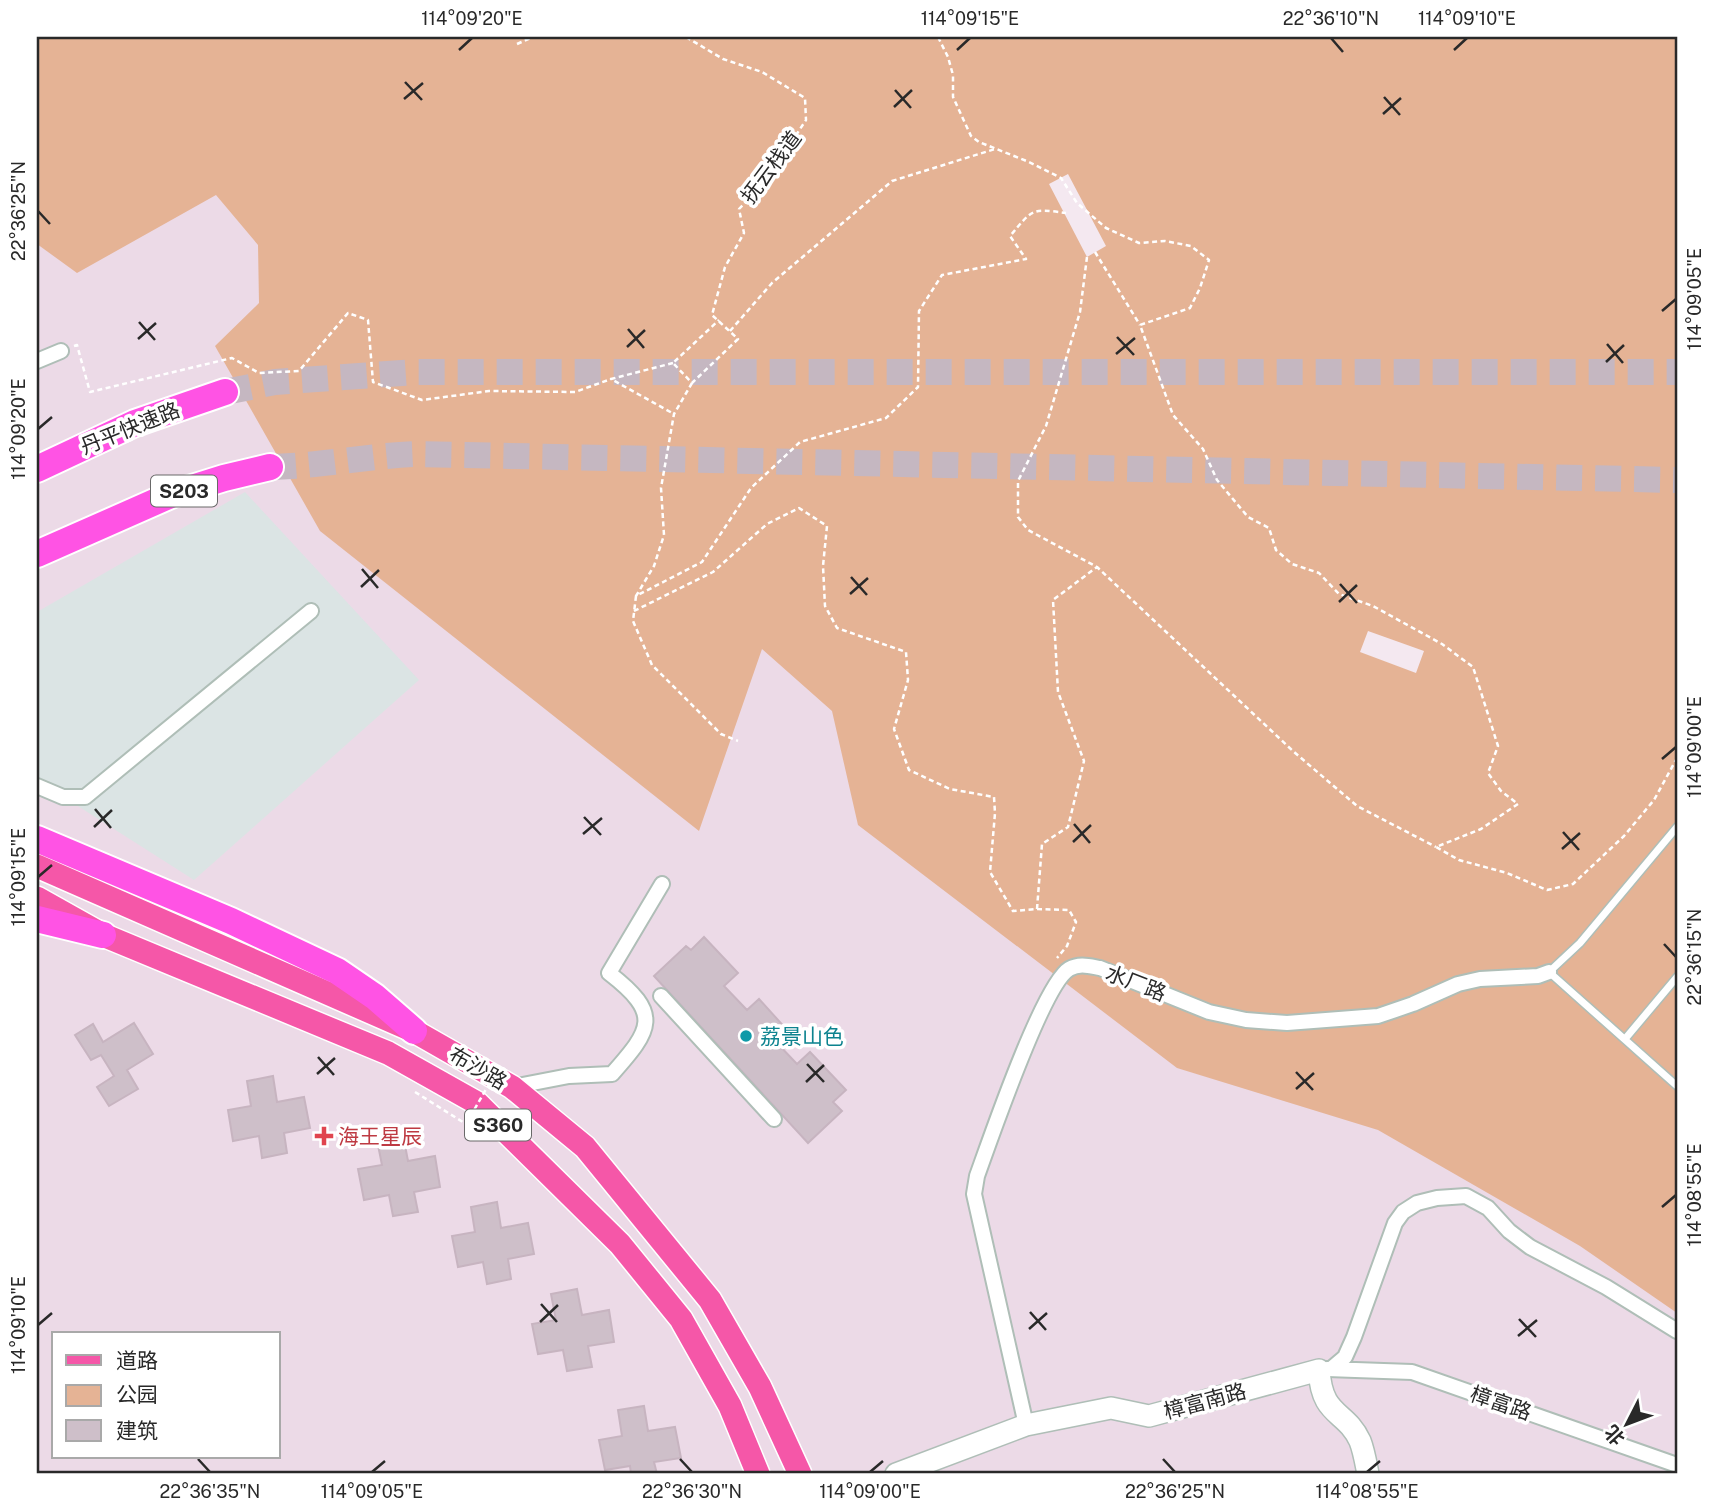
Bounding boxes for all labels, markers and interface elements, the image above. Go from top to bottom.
text: 114°09'20"E [421,8,523,29]
text: 114°09'15"E [921,8,1019,29]
text: 22°36'10"N [1283,8,1379,29]
text: 114°09'10"E [1418,8,1516,29]
street label: 抚云栈道 [736,126,806,208]
text: 22°36'25"N [8,161,29,261]
text: 114°09'05"E [1684,248,1705,350]
text: 114°09'20"E [8,378,29,480]
street label: 丹平快速路 [77,397,183,459]
road number: S203 [151,476,217,506]
text: 114°09'00"E [1684,696,1705,798]
text: 114°09'15"E [8,828,29,926]
text: 22°36'15"N [1684,909,1705,1005]
street label: 水厂路 [1102,960,1170,1006]
place label: 荔景山色 [760,1024,844,1049]
marker: 荔景山色 [738,1028,754,1044]
street label: 布沙路 [444,1041,512,1095]
road number: S360 [465,1110,531,1140]
place label: 海王星辰 [338,1124,422,1149]
marker: 海王星辰 [316,1128,332,1144]
text: 114°08'55"E [1684,1143,1705,1247]
text: 114°09'10"E [8,1276,29,1374]
legend [52,1332,280,1458]
text: 道路 [116,1348,158,1373]
street label: 樟富南路 [1161,1378,1249,1424]
street label: 樟富路 [1467,1381,1535,1425]
text: 公园 [116,1382,158,1407]
north arrow [1592,1388,1662,1458]
text: 建筑 [116,1418,158,1443]
text: 北 [1600,1421,1629,1450]
text: 22°36'35"N [160,1481,260,1502]
text: 114°09'05"E [321,1481,423,1502]
text: 22°36'30"N [642,1481,742,1502]
text: 114°09'00"E [819,1481,921,1502]
text: 22°36'25"N [1125,1481,1225,1502]
text: 114°08'55"E [1315,1481,1419,1502]

